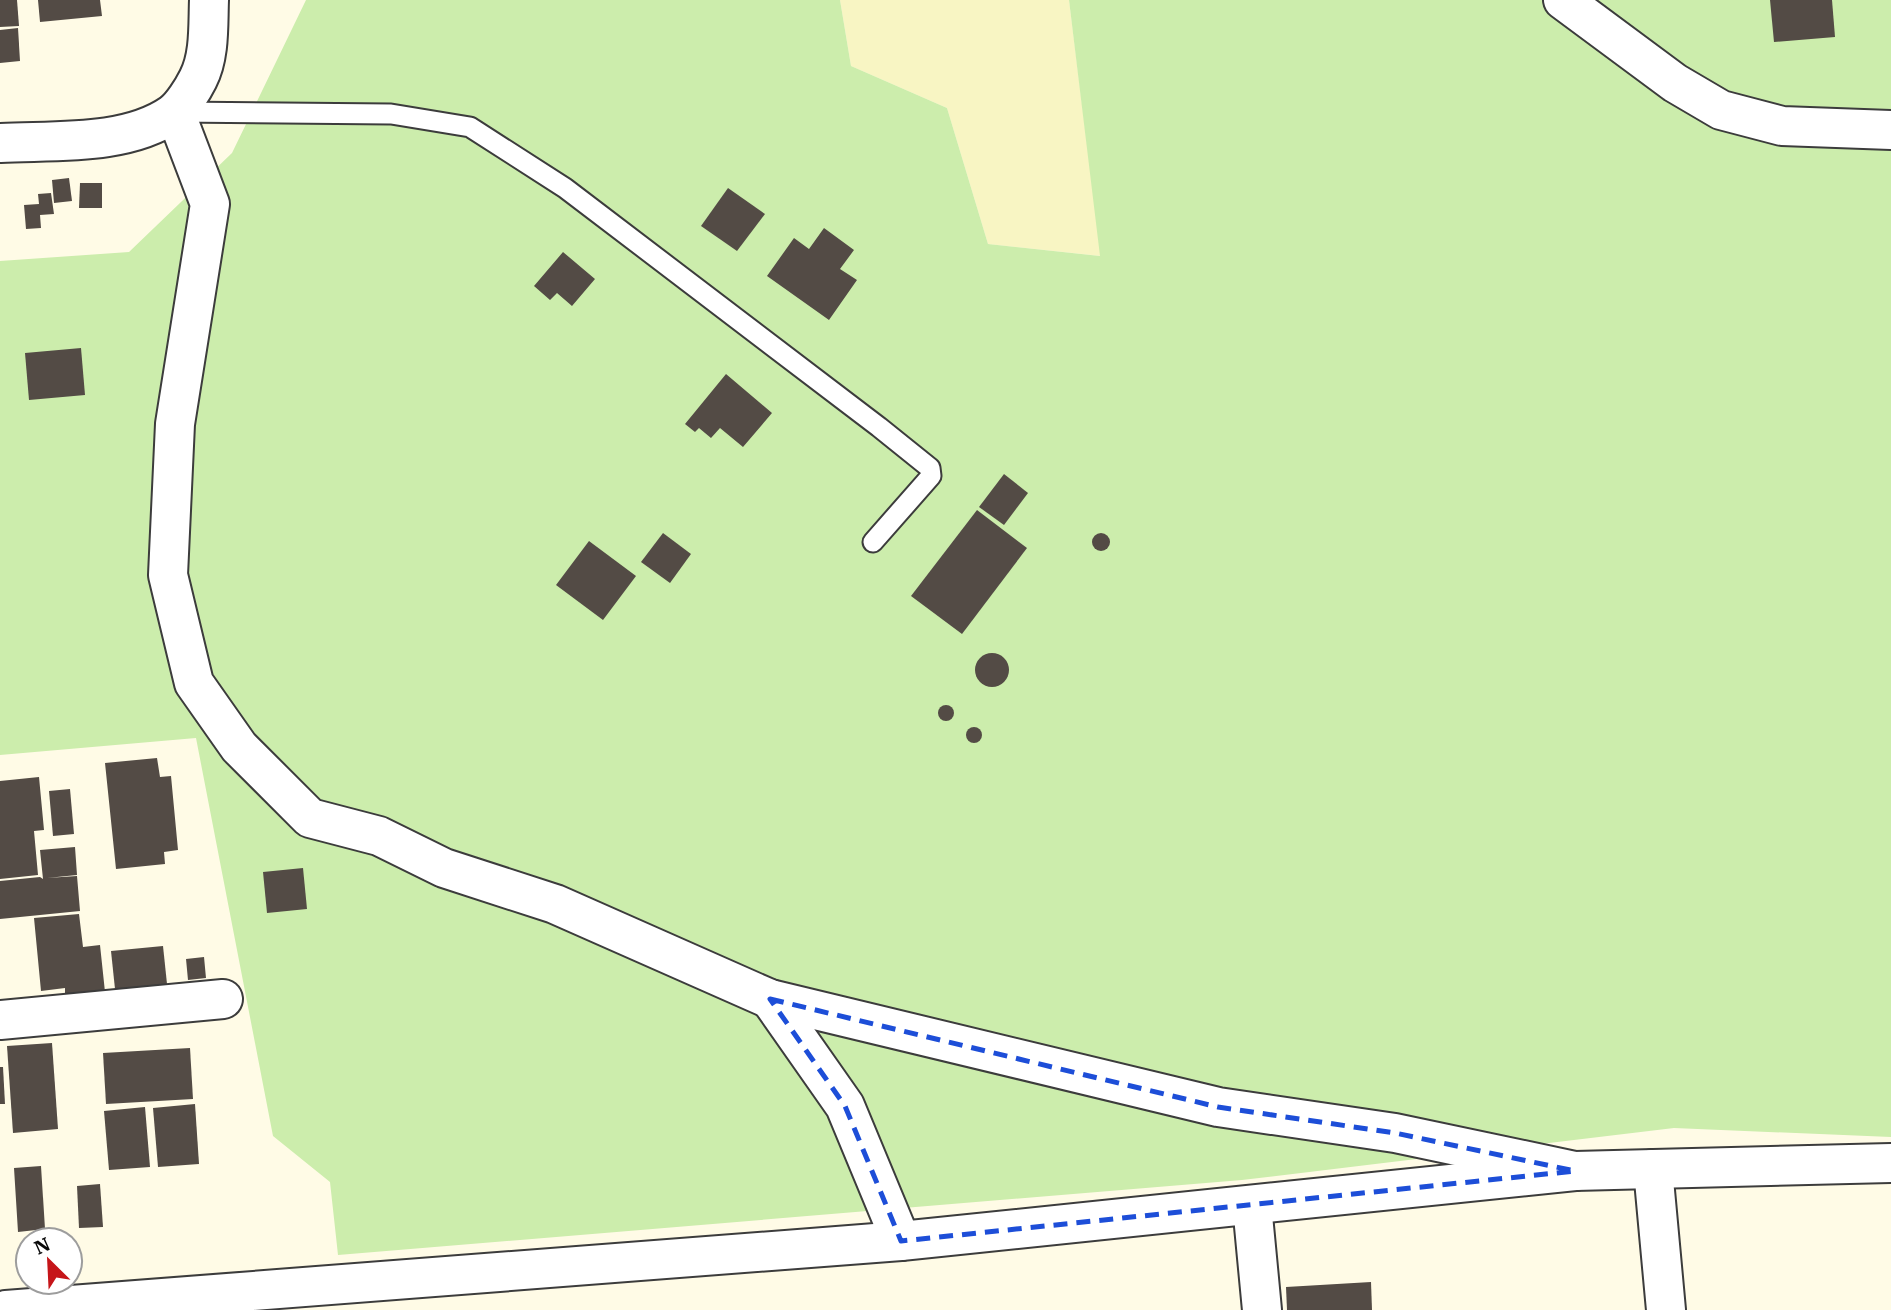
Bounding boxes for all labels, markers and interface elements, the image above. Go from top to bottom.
north arrow [14,1226,84,1296]
text: N [30,1231,54,1259]

